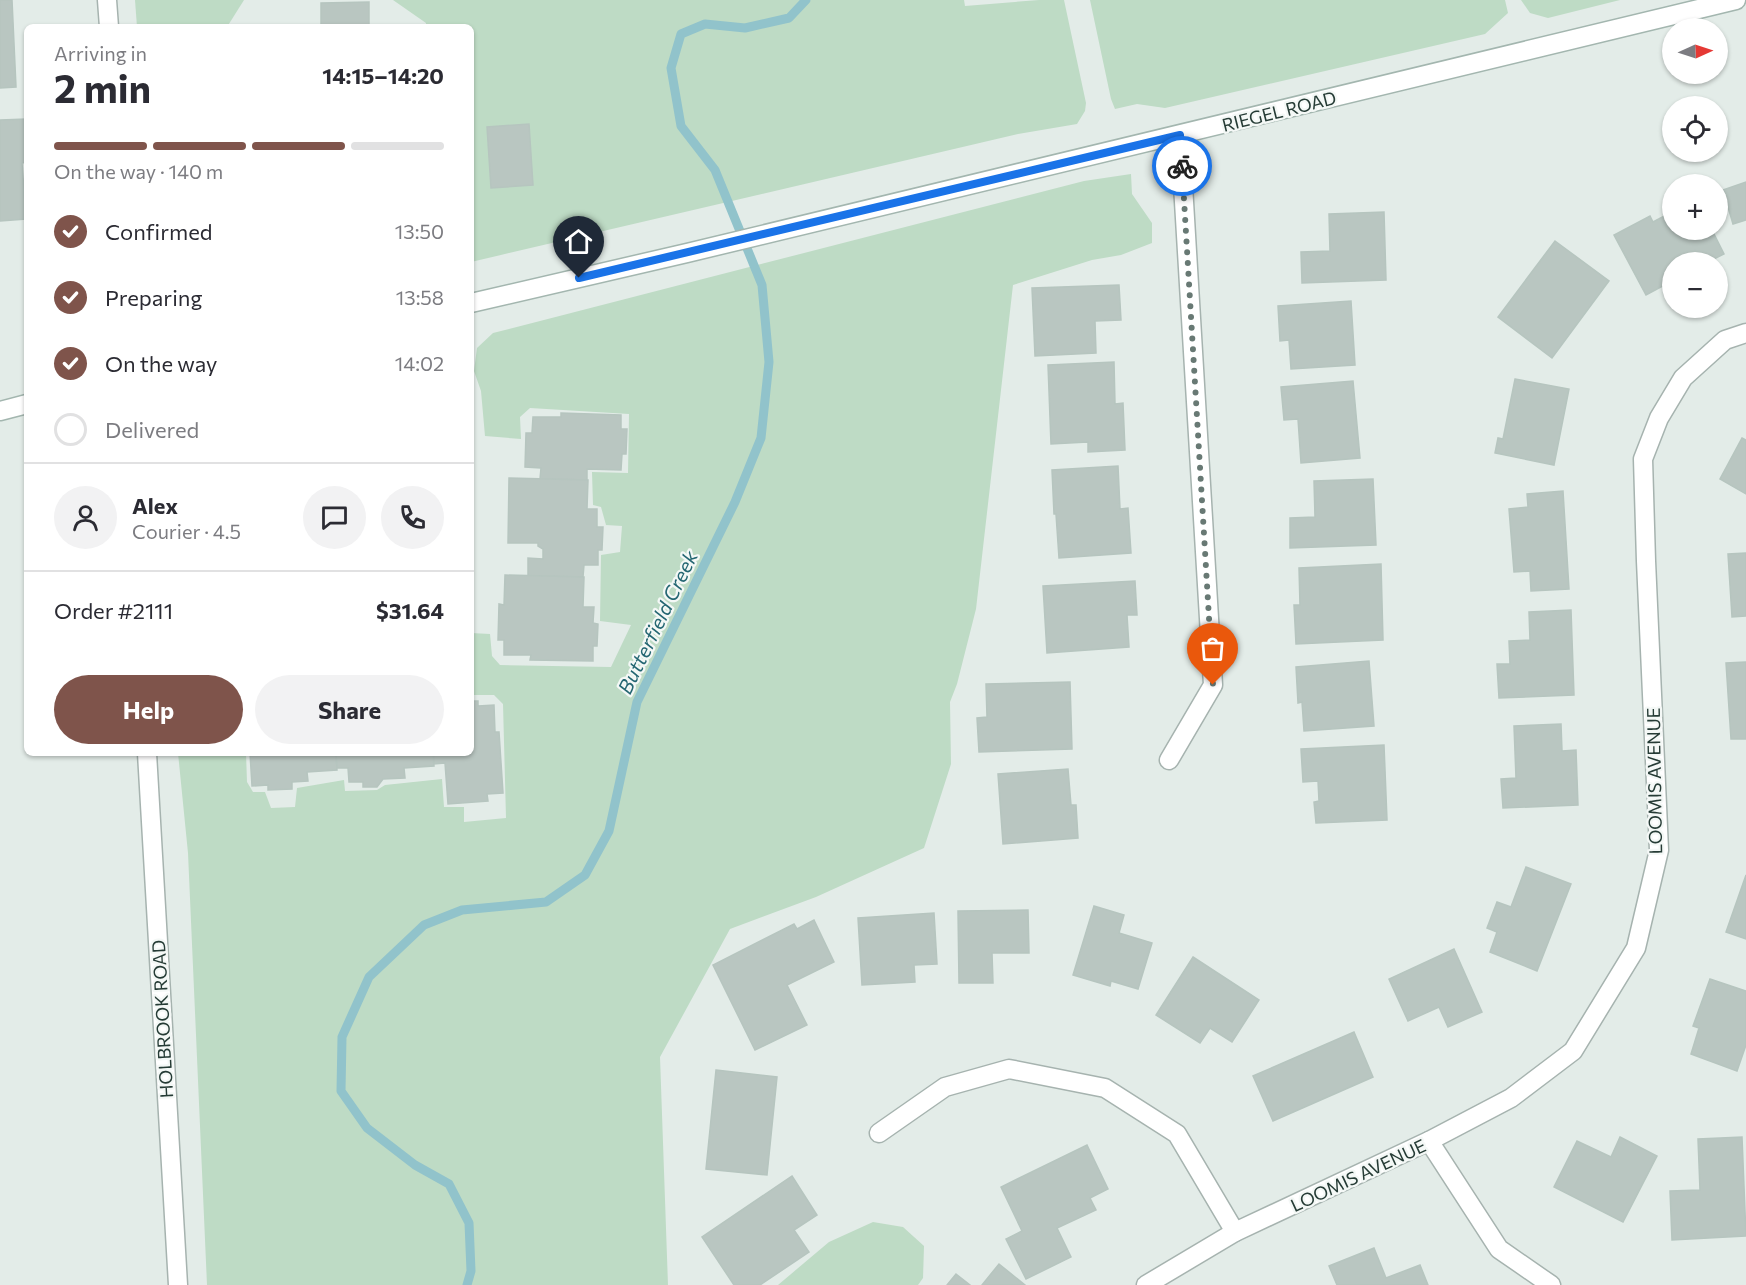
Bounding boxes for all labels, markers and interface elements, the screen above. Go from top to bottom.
north arrow [1662,18,1728,84]
map controls [1662,18,1728,318]
text: Arriving in [54,41,147,65]
text: 14:15–14:20 [322,62,444,89]
text: 2 min [54,63,151,111]
street label: RIEGEL ROAD [1220,86,1338,136]
button: locate [1662,96,1728,162]
courier [1152,136,1212,196]
icon: bike [1166,150,1199,183]
text: On the way · 140 m [54,159,223,183]
button: + [1662,174,1728,240]
icon: check [54,215,87,248]
pin [553,216,604,278]
text: Confirmed [105,218,212,245]
text: 13:50 [395,219,444,243]
icon: home [562,225,595,258]
button: − [1662,252,1728,318]
icon: check [54,281,87,314]
text: Preparing [105,284,202,311]
text: 13:58 [396,285,444,309]
icon: check [54,347,87,380]
text: On the way [105,350,217,377]
text: 14:02 [395,351,444,375]
text: Delivered [105,416,199,443]
button: person [54,486,117,549]
button: chat [303,486,366,549]
button: phone [381,486,444,549]
text: Alex [132,492,178,519]
text: Courier · 4.5 [132,519,241,543]
water label: Butterfield Creek [612,546,703,697]
text: Order #2111 [54,597,173,624]
text: $31.64 [376,597,444,624]
pin [1187,623,1238,685]
icon: bag [1196,632,1229,665]
button: Help [54,675,243,744]
button: Share [255,675,444,744]
street label: LOOMIS AVENUE [1642,707,1666,855]
street label: HOLBROOK ROAD [147,939,177,1099]
street label: LOOMIS AVENUE [1287,1134,1429,1216]

